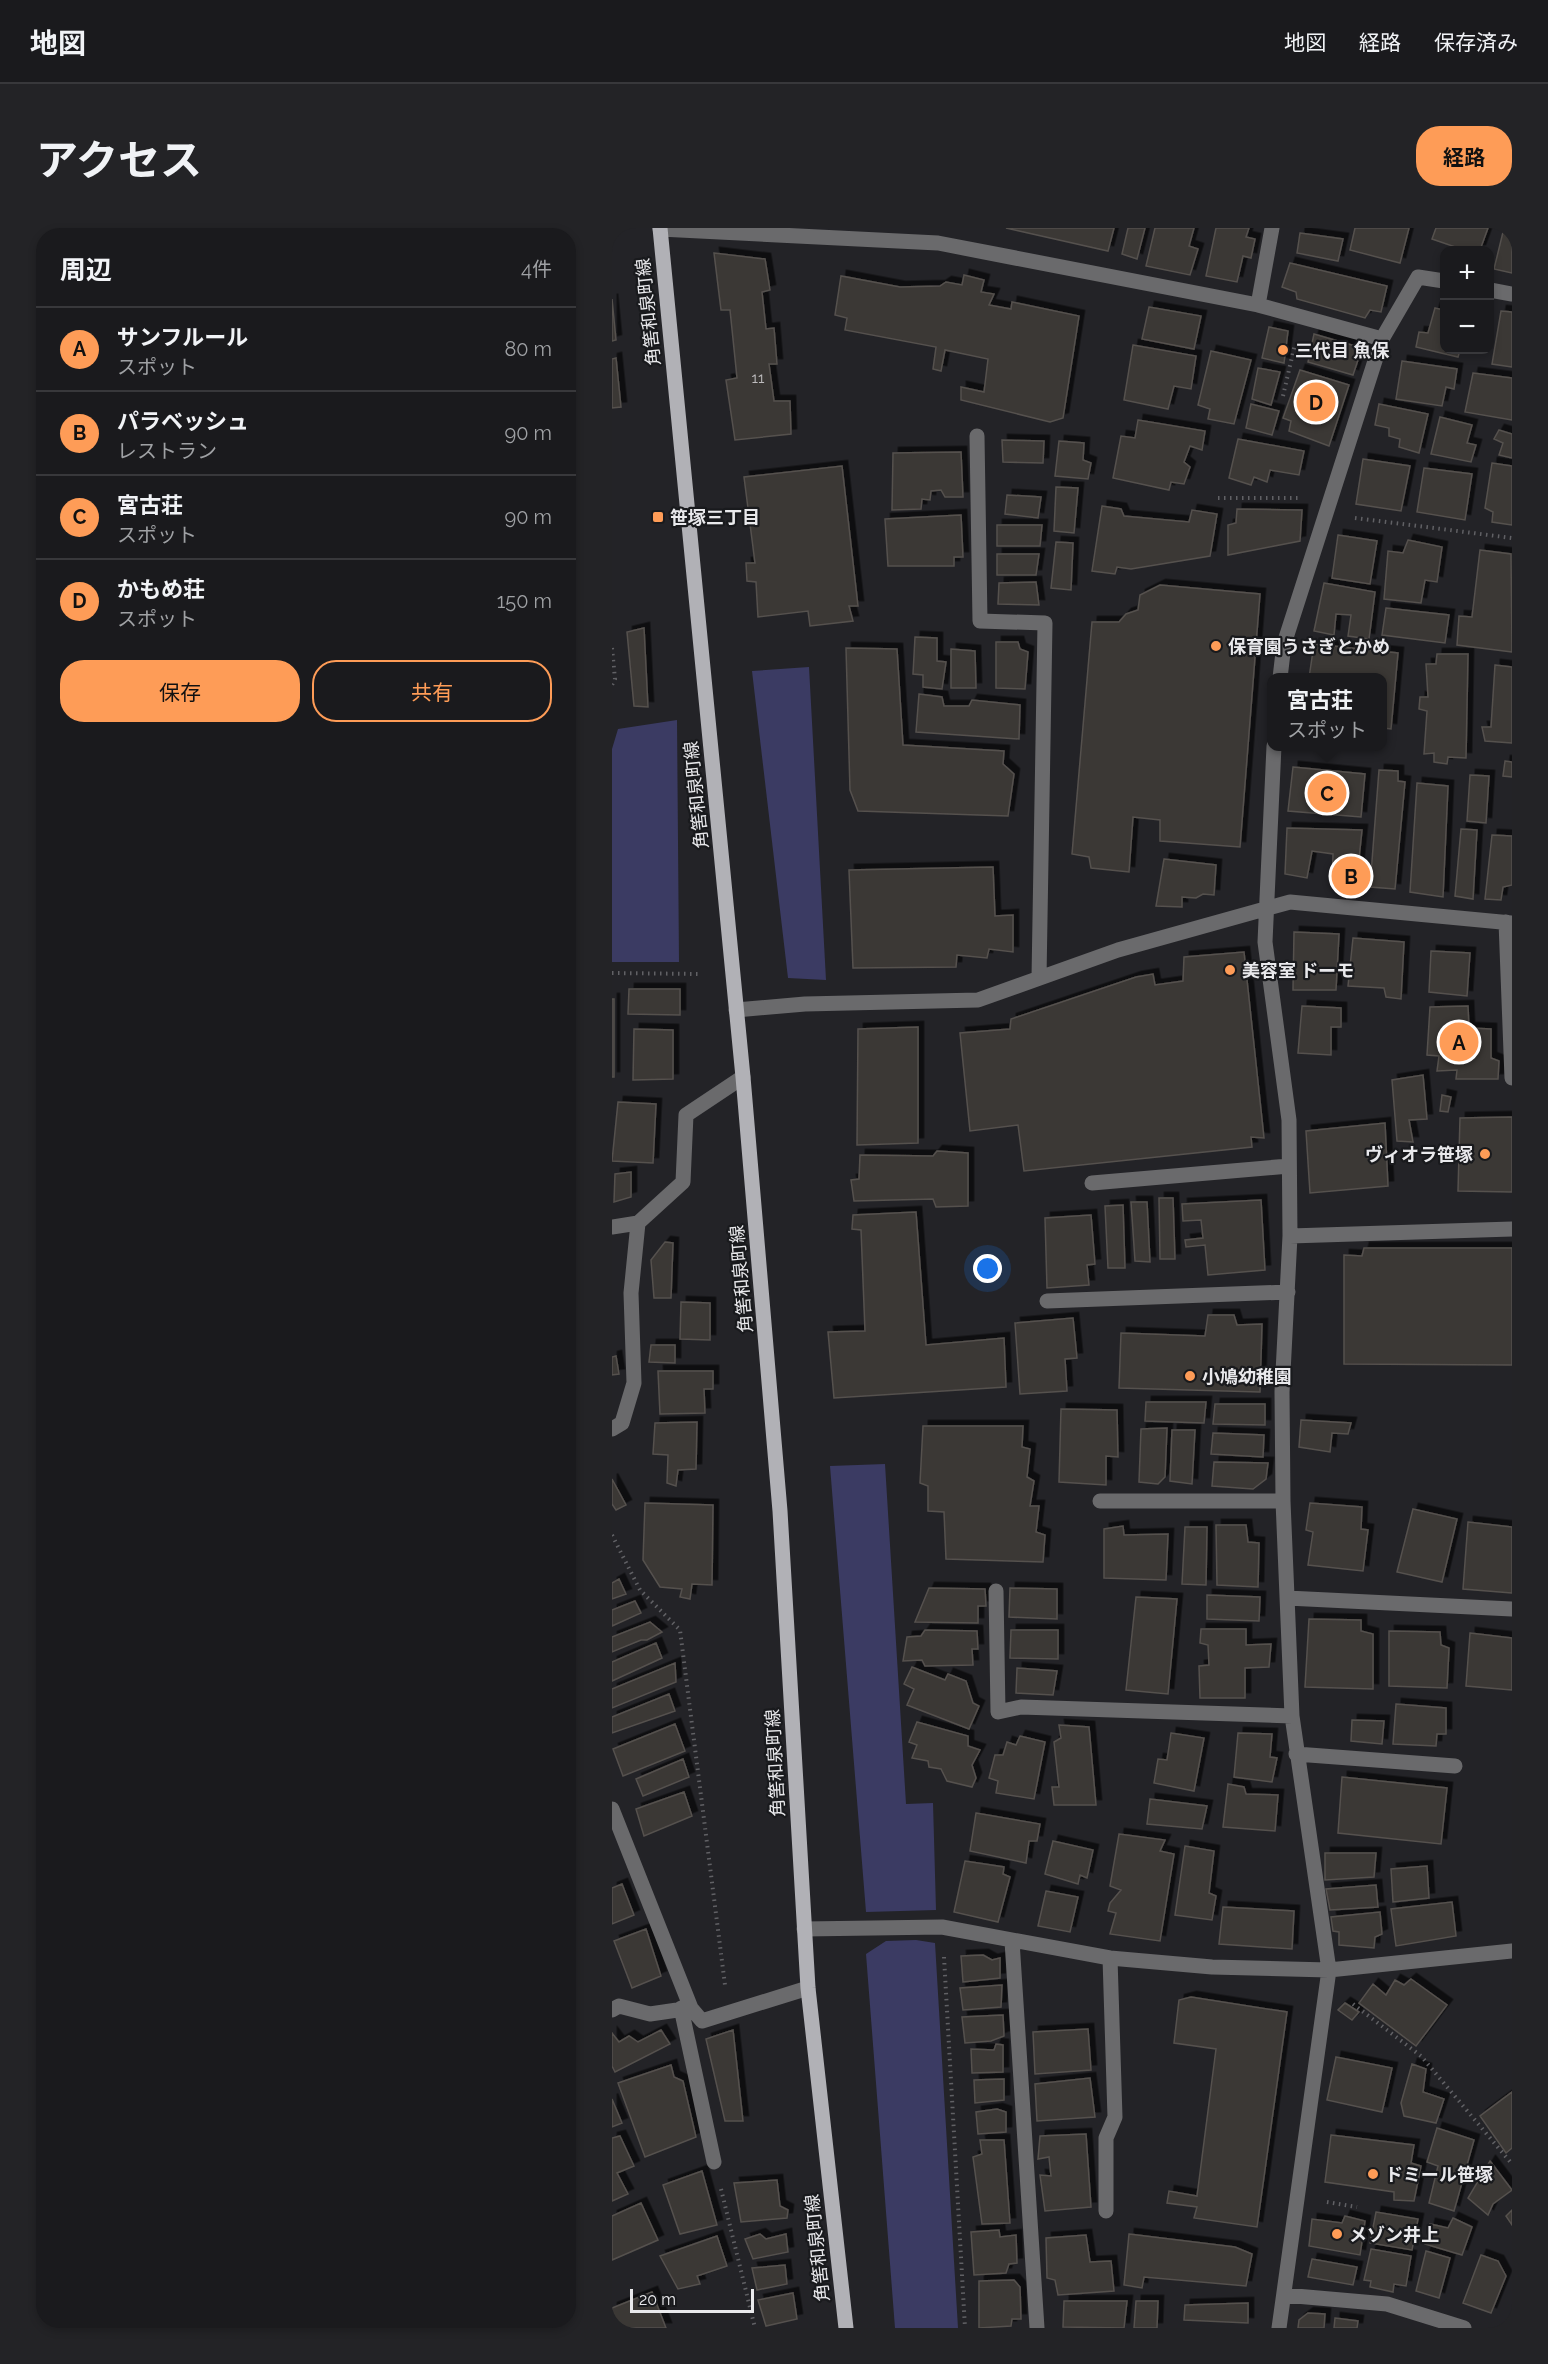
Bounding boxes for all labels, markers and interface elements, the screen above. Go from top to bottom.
text: 地図 [30,27,86,60]
text: 地図 [1284,30,1326,55]
text: 経路 [1359,30,1401,55]
text: 保存済み [1434,30,1518,55]
button: 経路 [1416,126,1512,186]
text: アクセス [36,136,202,185]
map controls [1440,246,1494,354]
button: + [1440,246,1494,300]
text: 周辺 [60,255,112,285]
text: 4件 [521,257,552,281]
street label: 角筈和泉町線 [632,257,664,367]
button: − [1440,300,1494,354]
text: サンフルール [117,324,248,350]
text: A [73,337,86,361]
text: 80 m [504,337,552,361]
place label: 三代目 魚保 [1295,340,1390,361]
marker: 三代目 魚保 [1276,343,1290,357]
text: スポット [117,355,197,379]
house number: 11 [752,369,765,387]
pin: D [1296,380,1336,424]
text: パラベッシュ [117,408,249,434]
text: B [73,421,86,445]
text: 90 m [505,421,552,445]
text: レストラン [117,439,217,463]
text: 宮古荘 [117,492,183,518]
text: C [73,505,86,529]
text: 90 m [505,505,552,529]
place label: 笹塚三丁目 [670,507,760,528]
marker: 笹塚三丁目 [651,510,665,524]
text: スポット [117,523,197,547]
text: かもめ荘 [117,576,205,602]
text: D [72,589,87,613]
text: 150 m [497,589,552,613]
text: スポット [117,607,197,631]
place label: 保育園うさぎとかめ [1228,636,1390,657]
marker: 保育園うさぎとかめ [1209,639,1223,653]
button: 保存 [60,660,300,722]
button: 共有 [312,660,552,722]
popup [1267,673,1387,751]
text: 宮古荘 [1287,687,1353,713]
text: スポット [1287,718,1367,742]
street label: 角筈和泉町線 [680,740,712,850]
pin: C [1308,770,1346,816]
pin: B [1332,854,1370,898]
place label: 美容室 ドーモ [1242,960,1354,981]
marker: 美容室 ドーモ [1223,963,1237,977]
pin: A [1440,1020,1478,1064]
place label: ヴィオラ笹塚 [1365,1144,1473,1165]
marker: ヴィオラ笹塚 [1478,1147,1492,1161]
street label: 角筈和泉町線 [726,1224,756,1334]
your location [973,1254,1002,1283]
place label: 小鳩幼稚園 [1202,1366,1292,1387]
marker: 小鳩幼稚園 [1183,1369,1197,1383]
street label: 角筈和泉町線 [762,1709,788,1817]
place label: ドミール笹塚 [1385,2164,1493,2185]
marker: ドミール笹塚 [1366,2167,1380,2181]
street label: 角筈和泉町線 [801,2193,833,2303]
place label: メゾン井上 [1349,2224,1439,2245]
marker: メゾン井上 [1330,2227,1344,2241]
scale bar [630,2286,754,2314]
text: 20 m [639,2290,676,2309]

